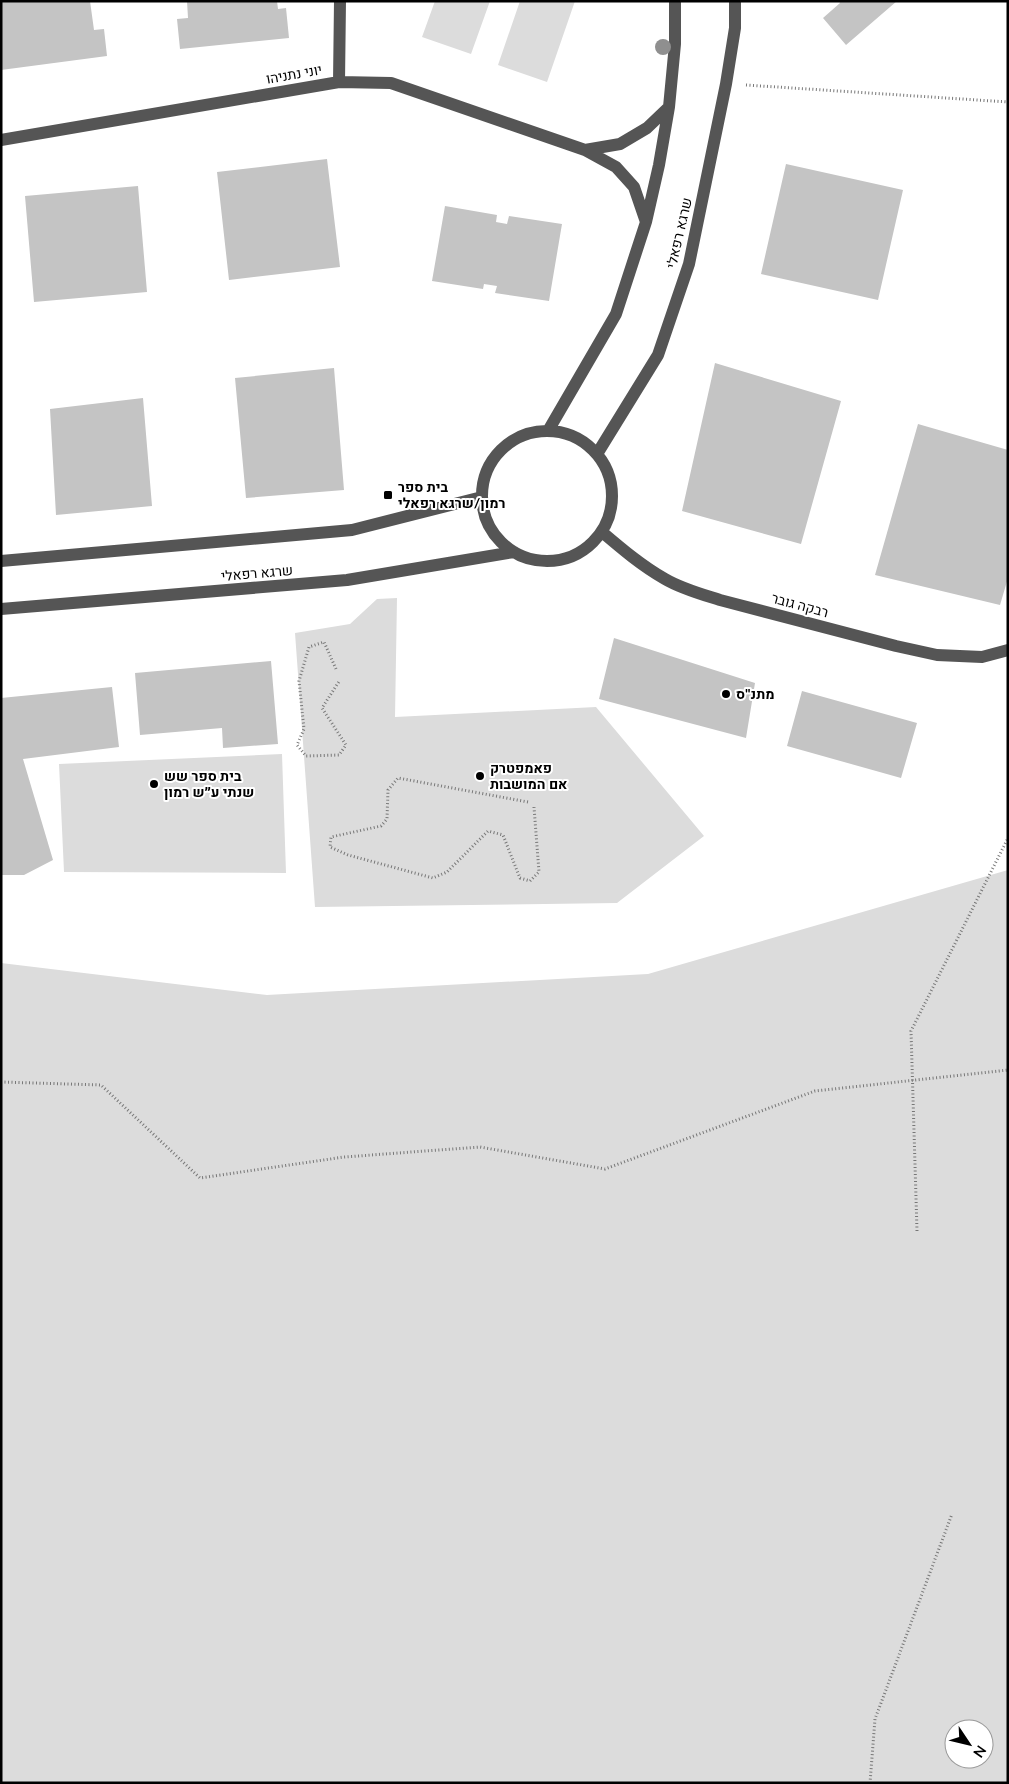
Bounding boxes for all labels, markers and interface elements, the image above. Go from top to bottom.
street label: יוני נתניהו [265,60,323,87]
street label: שרגא רפאלי [662,196,695,270]
place label: בית ספר רמון/שרגא רפאלי [398,478,505,511]
marker: בית ספר רמון/שרגא רפאלי [382,489,394,501]
street label: שרגא רפאלי [220,561,294,584]
street label: רבקה גובר [770,589,831,620]
place label: מתנ"ס [736,685,774,702]
marker: מתנ"ס [720,688,732,700]
place label: פאמפטרק אם המושבות [490,759,568,792]
place label: בית ספר שש שנתי ע״ש רמון [164,767,254,800]
marker: פאמפטרק אם המושבות [474,770,486,782]
marker: בית ספר שש שנתי ע״ש רמון [148,778,160,790]
north arrow [944,1719,994,1769]
text: N [970,1742,990,1761]

